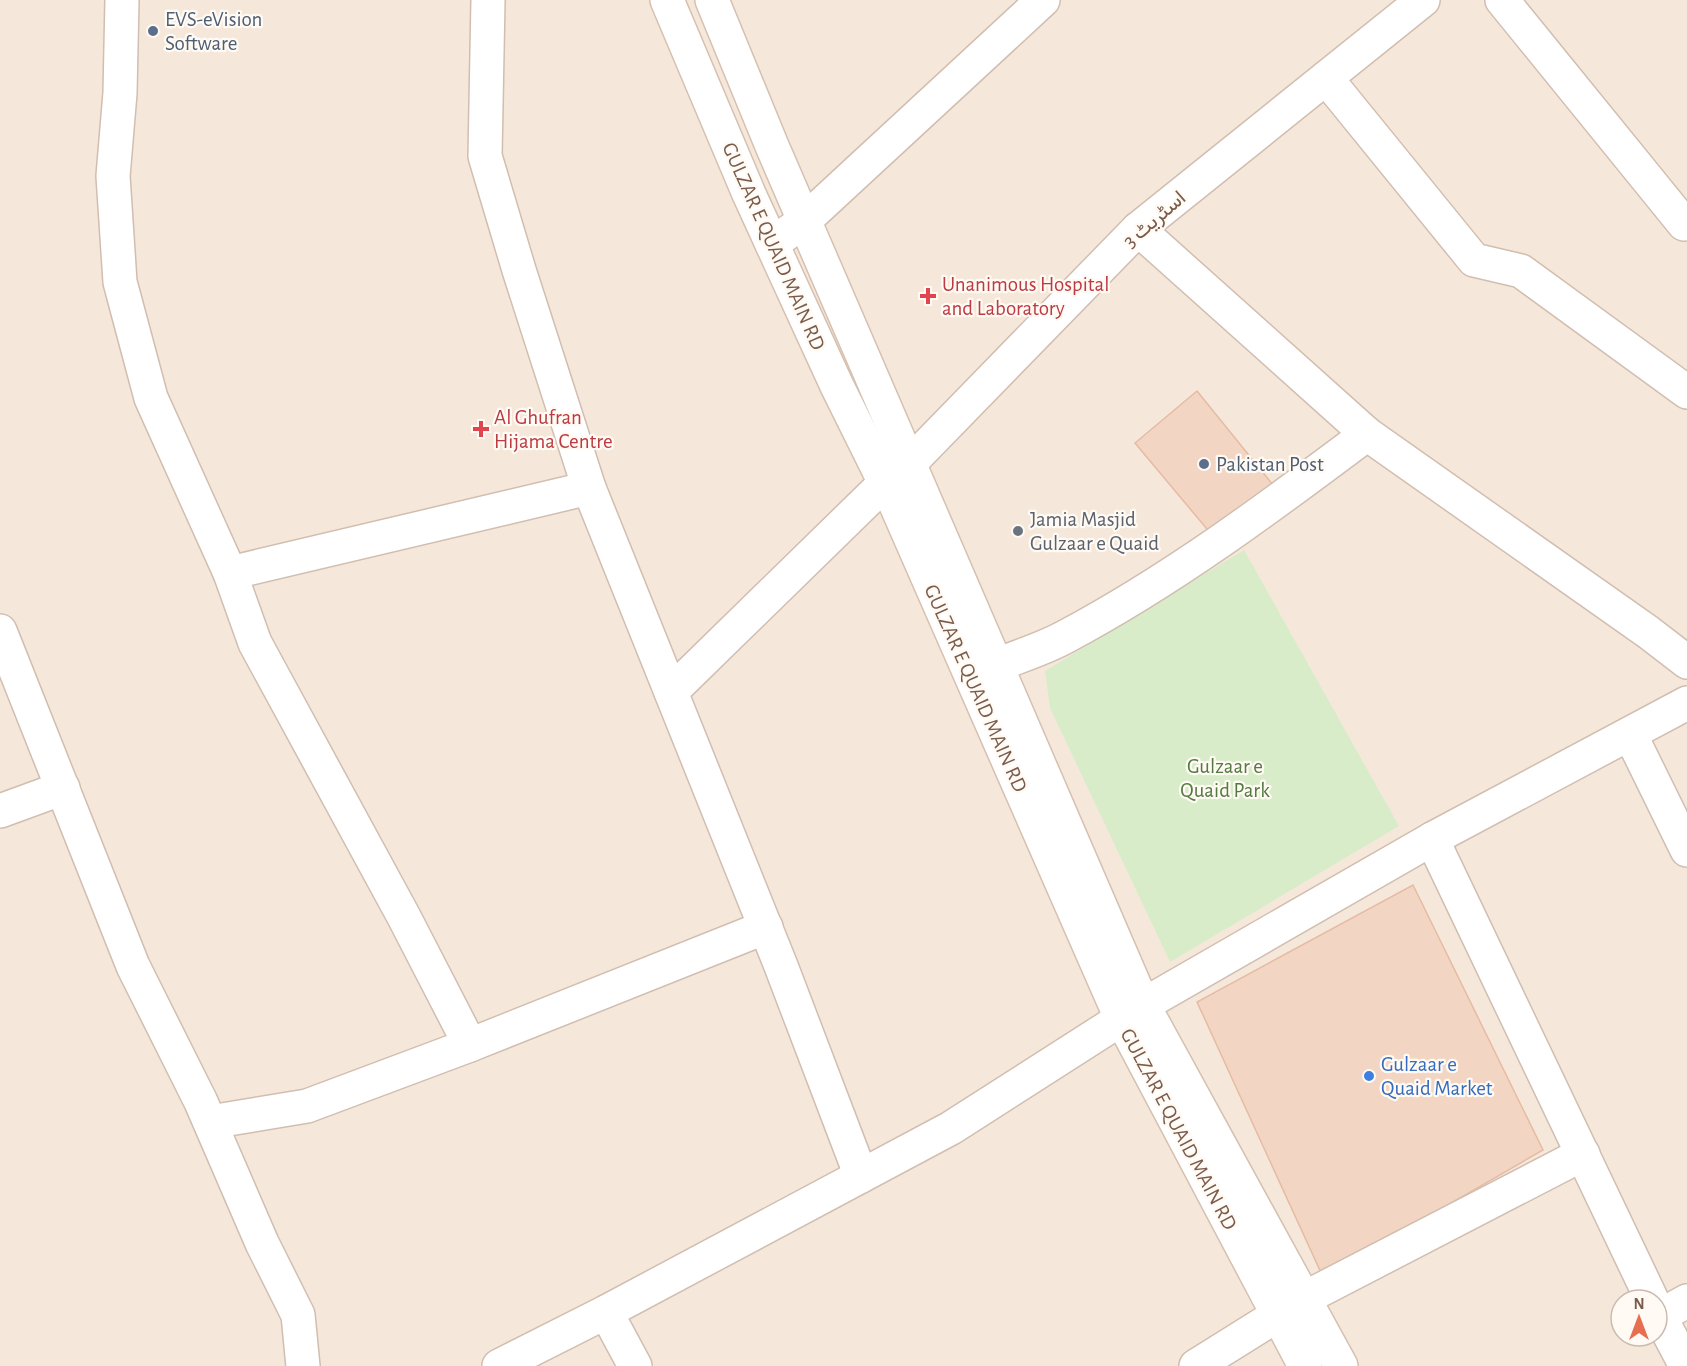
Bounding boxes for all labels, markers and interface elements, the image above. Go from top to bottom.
place label: EVS-eVision Software [165,9,262,54]
marker: EVS-eVision Software [146,24,160,38]
street label: GULZAR E QUAID MAIN RD [718,139,829,353]
street label: اسٹریٹ 3 [1119,187,1191,253]
place label: Unanimous Hospital and Laboratory [942,274,1109,319]
marker: Unanimous Hospital and Laboratory [919,287,937,305]
place label: Al Ghufran Hijama Centre [494,407,613,452]
marker: Al Ghufran Hijama Centre [472,420,490,438]
place label: Pakistan Post [1216,454,1324,475]
marker: Pakistan Post [1197,457,1211,471]
place label: Jamia Masjid Gulzaar e Quaid [1030,509,1159,554]
marker: Jamia Masjid Gulzaar e Quaid [1011,524,1025,538]
street label: GULZAR E QUAID MAIN RD [920,581,1031,795]
park label: Gulzaar e Quaid Park [1180,756,1270,801]
street label: GULZAR E QUAID MAIN RD [1117,1025,1241,1233]
place label: Gulzaar e Quaid Market [1381,1054,1493,1099]
marker: Gulzaar e Quaid Market [1362,1069,1376,1083]
north arrow [1609,1288,1669,1348]
text: N [1633,1296,1645,1312]

